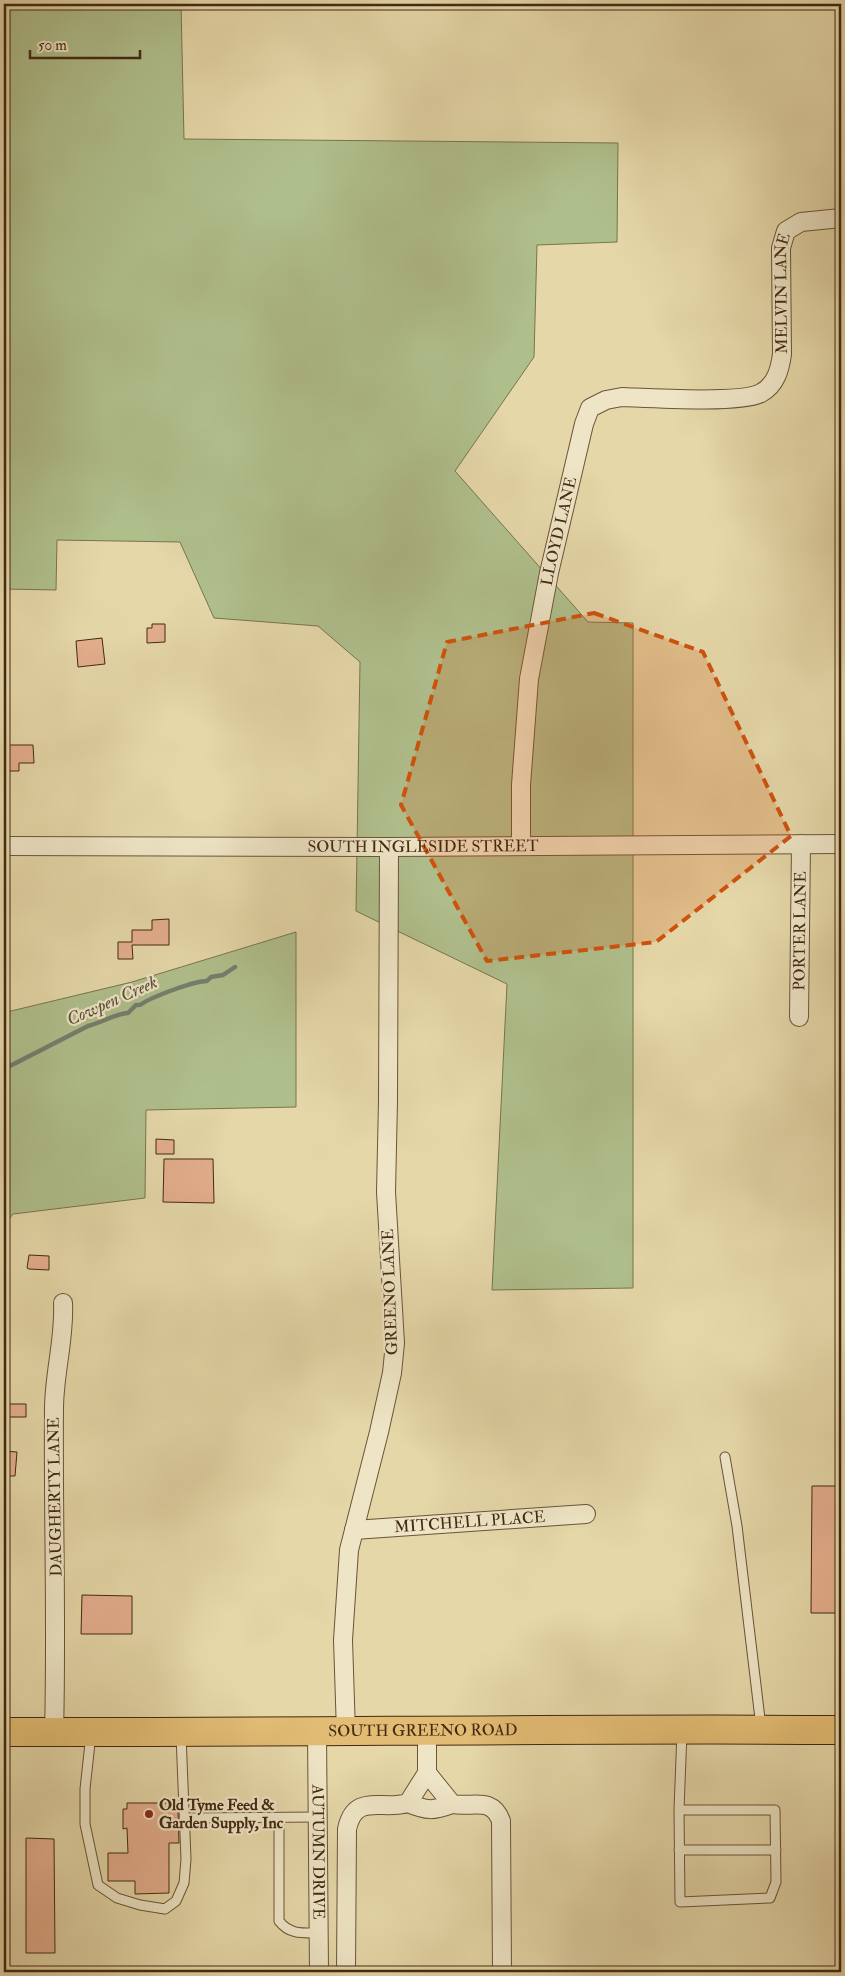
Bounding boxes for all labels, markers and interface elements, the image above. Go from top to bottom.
scale bar [30,28,140,60]
text: 50 m [38,36,67,55]
street label: MELVIN LANE [771,231,795,354]
street label: LLOYD LANE [537,475,581,587]
street label: SOUTH INGLESIDE STREET [307,836,539,857]
street label: PORTER LANE [789,871,811,991]
water label: Cowpen Creek [63,971,161,1031]
street label: GREENO LANE [378,1229,402,1355]
street label: DAUGHERTY LANE [44,1417,66,1577]
street label: MITCHELL PLACE [394,1507,546,1537]
street label: SOUTH GREENO ROAD [328,1720,518,1741]
street label: AUTUMN DRIVE [307,1783,329,1920]
place label: Old Tyme Feed & Garden Supply, Inc [159,1795,284,1834]
marker: Old Tyme Feed & Garden Supply, Inc [143,1808,155,1820]

